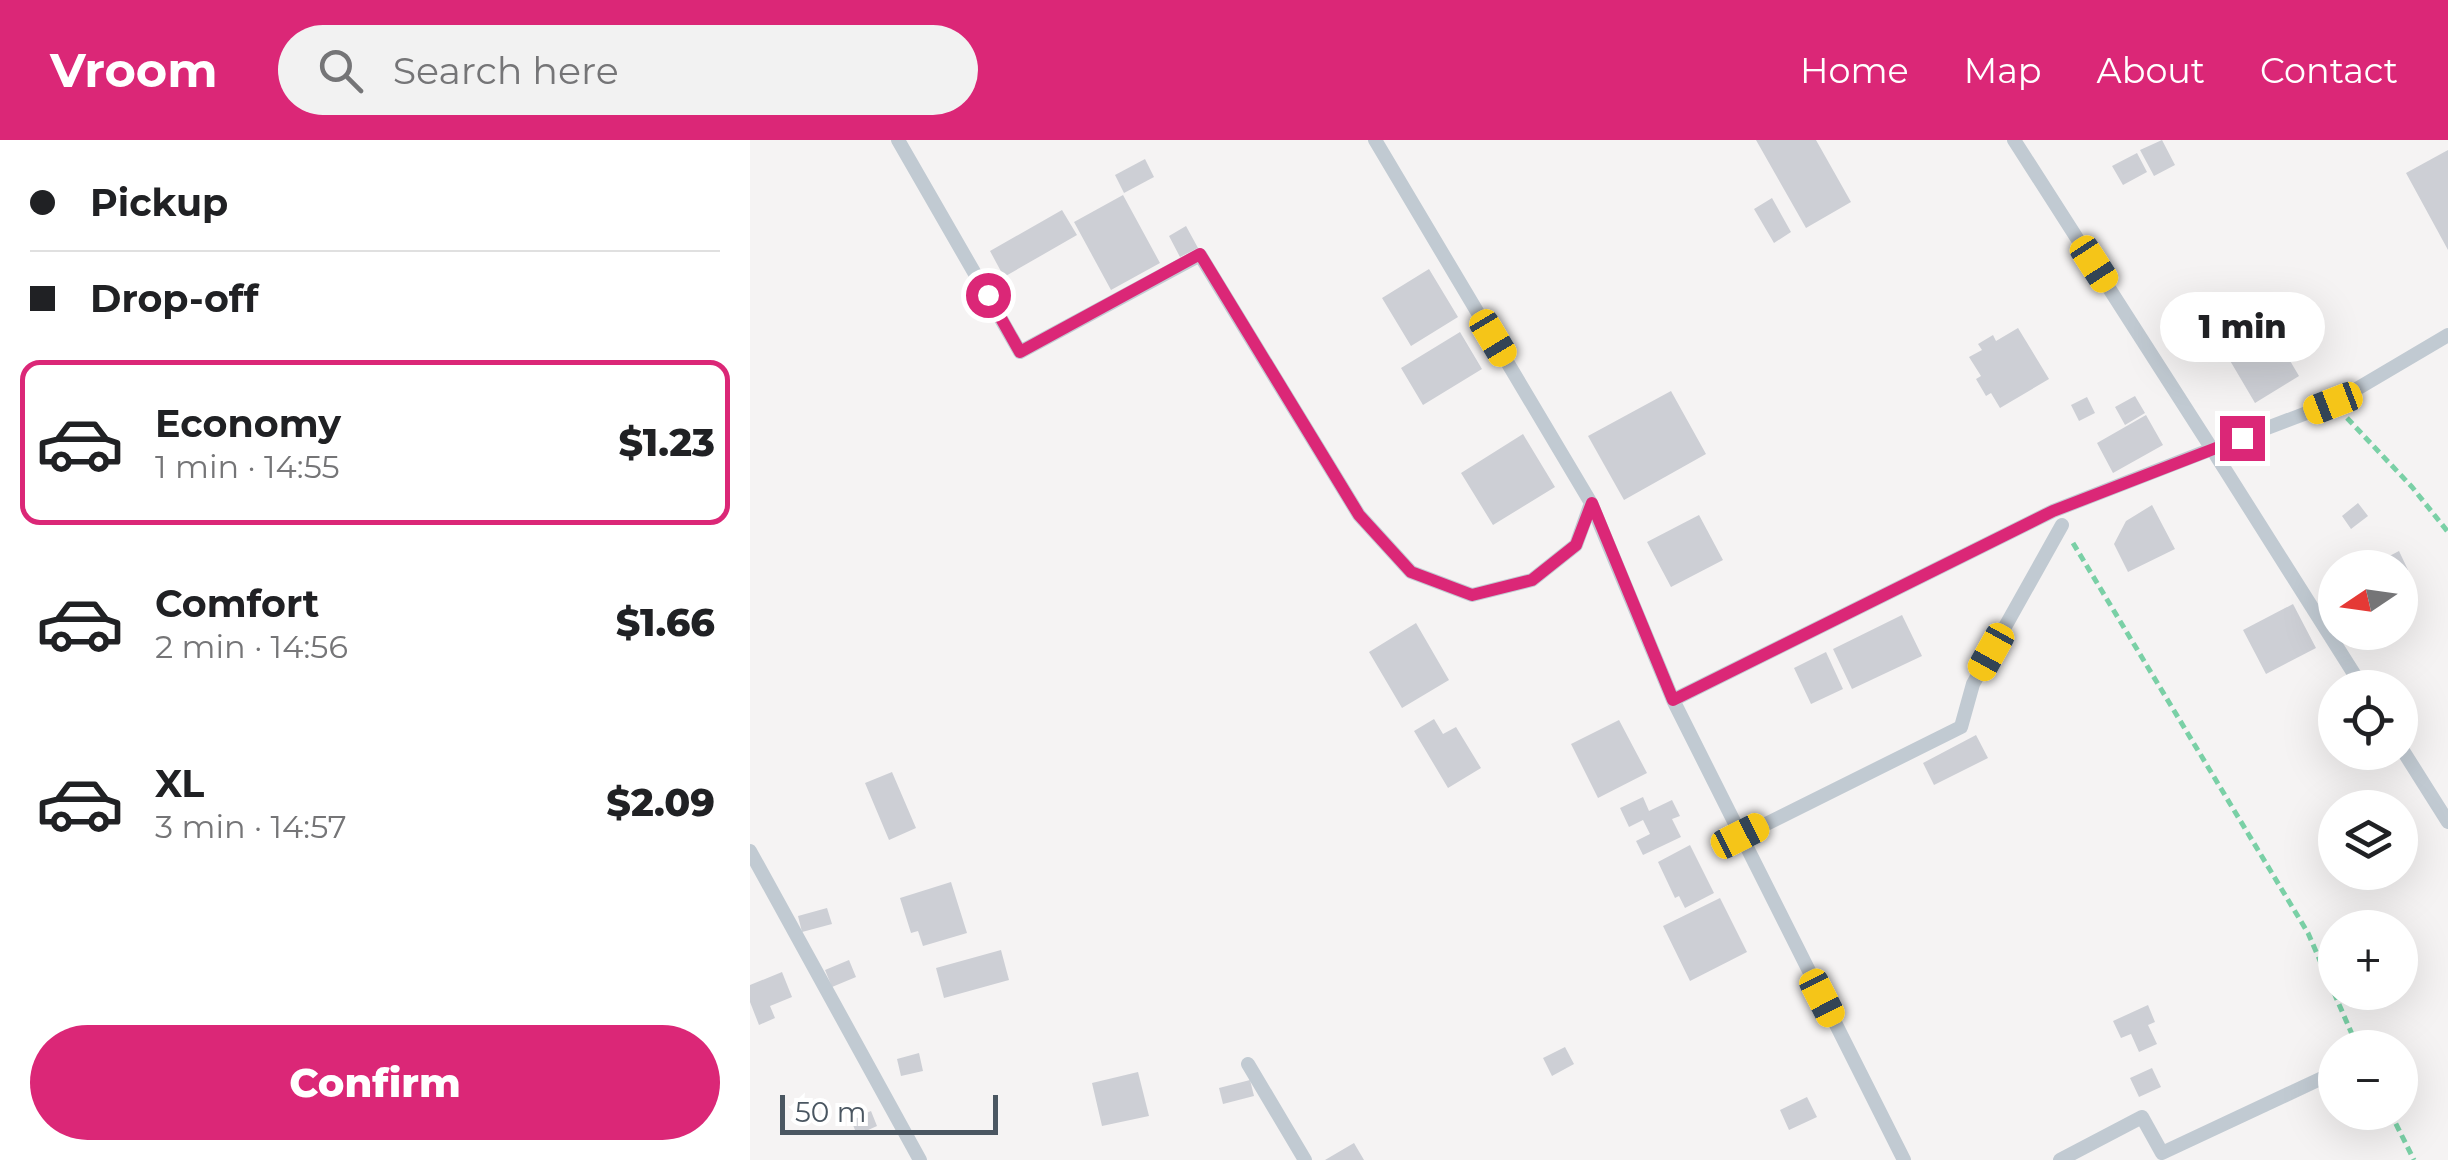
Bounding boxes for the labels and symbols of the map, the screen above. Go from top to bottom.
car [2065,231,2123,297]
route start [966,273,1011,318]
callout: 1 min [2160,293,2324,363]
car [1465,305,1521,371]
car [2300,378,2366,428]
route end [2220,416,2265,461]
north arrow [2318,550,2418,650]
car [1963,618,2019,686]
car [1706,809,1774,863]
car [1795,964,1849,1032]
scale bar [780,1090,998,1134]

